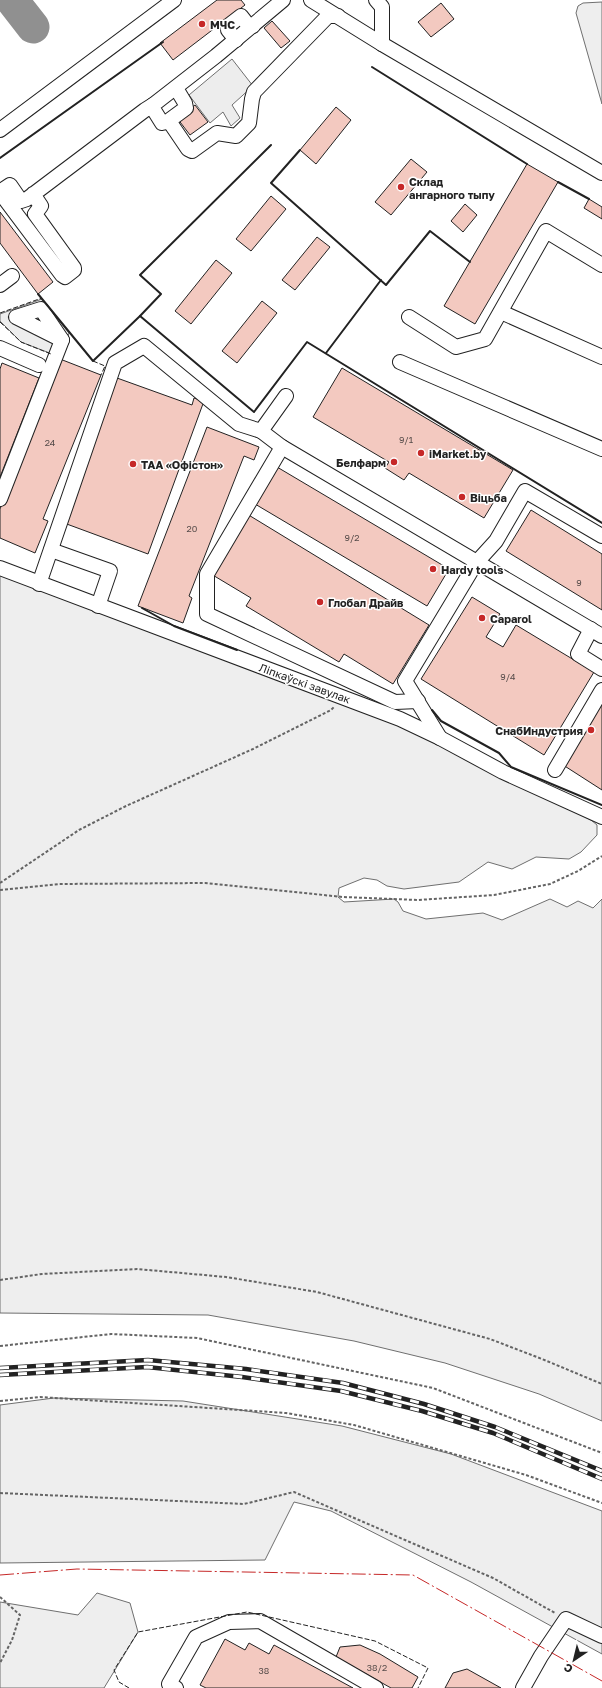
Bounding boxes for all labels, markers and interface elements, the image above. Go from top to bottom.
place label: МЧС [210,18,235,31]
marker: МЧС [197,19,207,29]
place label: Склад ангарного тыпу [409,175,495,201]
marker: Склад ангарного тыпу [396,182,406,192]
house number: 9/1 [399,434,414,445]
house number: 24 [45,437,56,448]
place label: iMarket.by [429,447,487,460]
marker: iMarket.by [416,448,426,458]
place label: Белфарм [336,456,386,469]
marker: Белфарм [389,457,399,467]
place label: ТАА «Офістон» [141,458,223,471]
marker: ТАА «Офістон» [128,459,138,469]
place label: Віцьба [470,491,507,504]
marker: Віцьба [457,492,467,502]
house number: 20 [187,523,198,534]
house number: 9/2 [345,532,360,543]
place label: Hardy tools [441,563,503,576]
marker: Hardy tools [428,564,438,574]
house number: 9 [576,577,582,588]
place label: Глобал Драйв [328,596,404,609]
marker: Глобал Драйв [315,597,325,607]
place label: Caparol [490,612,532,625]
marker: Caparol [477,613,487,623]
street label: Ліпкаўскі завулак [257,660,353,706]
house number: 9/4 [500,671,516,682]
place label: СнабИндустрия [495,724,583,737]
marker: СнабИндустрия [586,725,596,735]
north arrow [554,1640,594,1680]
text: С [561,1661,575,1676]
house number: 38/2 [367,1662,387,1673]
house number: 38 [259,1665,269,1676]

